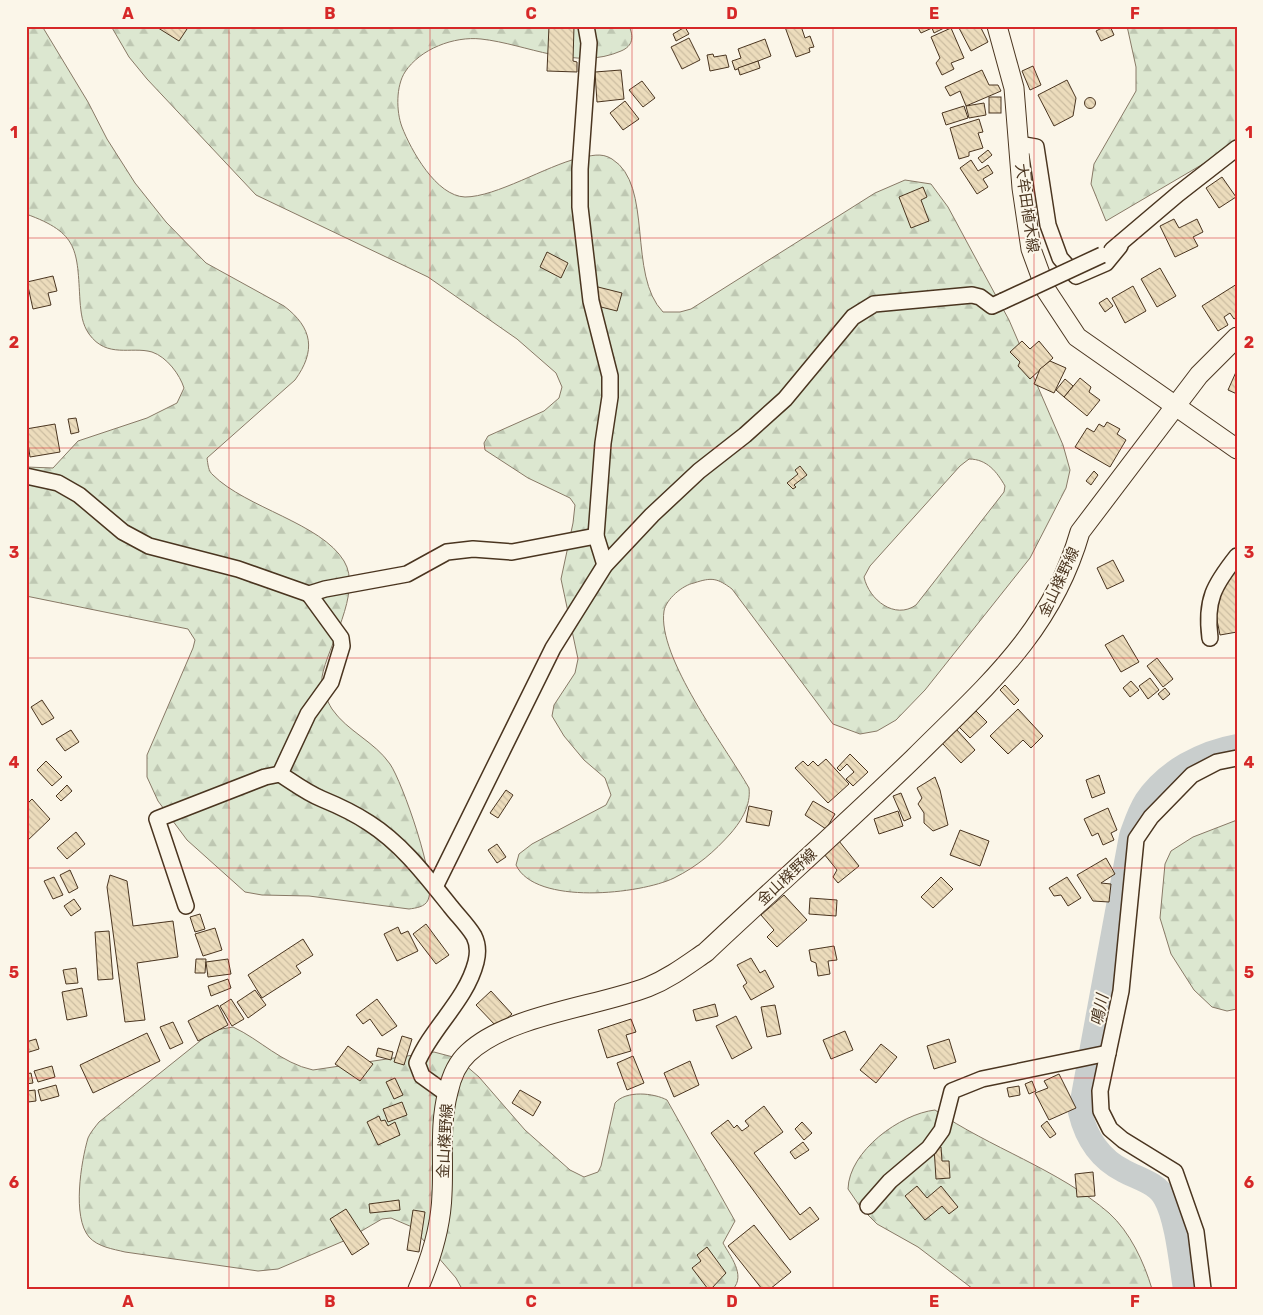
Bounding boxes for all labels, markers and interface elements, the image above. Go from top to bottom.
text: A [122,4,134,23]
text: B [324,4,336,23]
text: C [525,4,537,23]
text: D [726,4,738,23]
text: E [929,4,939,23]
text: F [1130,4,1140,23]
text: 1 [10,123,18,142]
text: 1 [1245,123,1253,142]
street label: 大牟田植木線 [1012,162,1042,254]
text: 2 [9,333,19,352]
text: 2 [1244,333,1254,352]
text: 3 [9,543,19,562]
text: 3 [1244,543,1254,562]
street label: 金山檪野線 [1035,544,1083,620]
text: 4 [9,753,20,772]
text: 4 [1244,753,1255,772]
street label: 金山檪野線 [753,845,821,909]
text: 5 [9,963,19,982]
text: 5 [1244,963,1254,982]
water label: 鳴川 [1087,991,1112,1028]
street label: 金山檪野線 [434,1103,456,1179]
text: 6 [9,1173,19,1192]
text: 6 [1244,1173,1254,1192]
text: A [122,1292,134,1311]
text: B [324,1292,336,1311]
text: C [525,1292,537,1311]
text: D [726,1292,738,1311]
text: E [929,1292,939,1311]
text: F [1130,1292,1140,1311]

